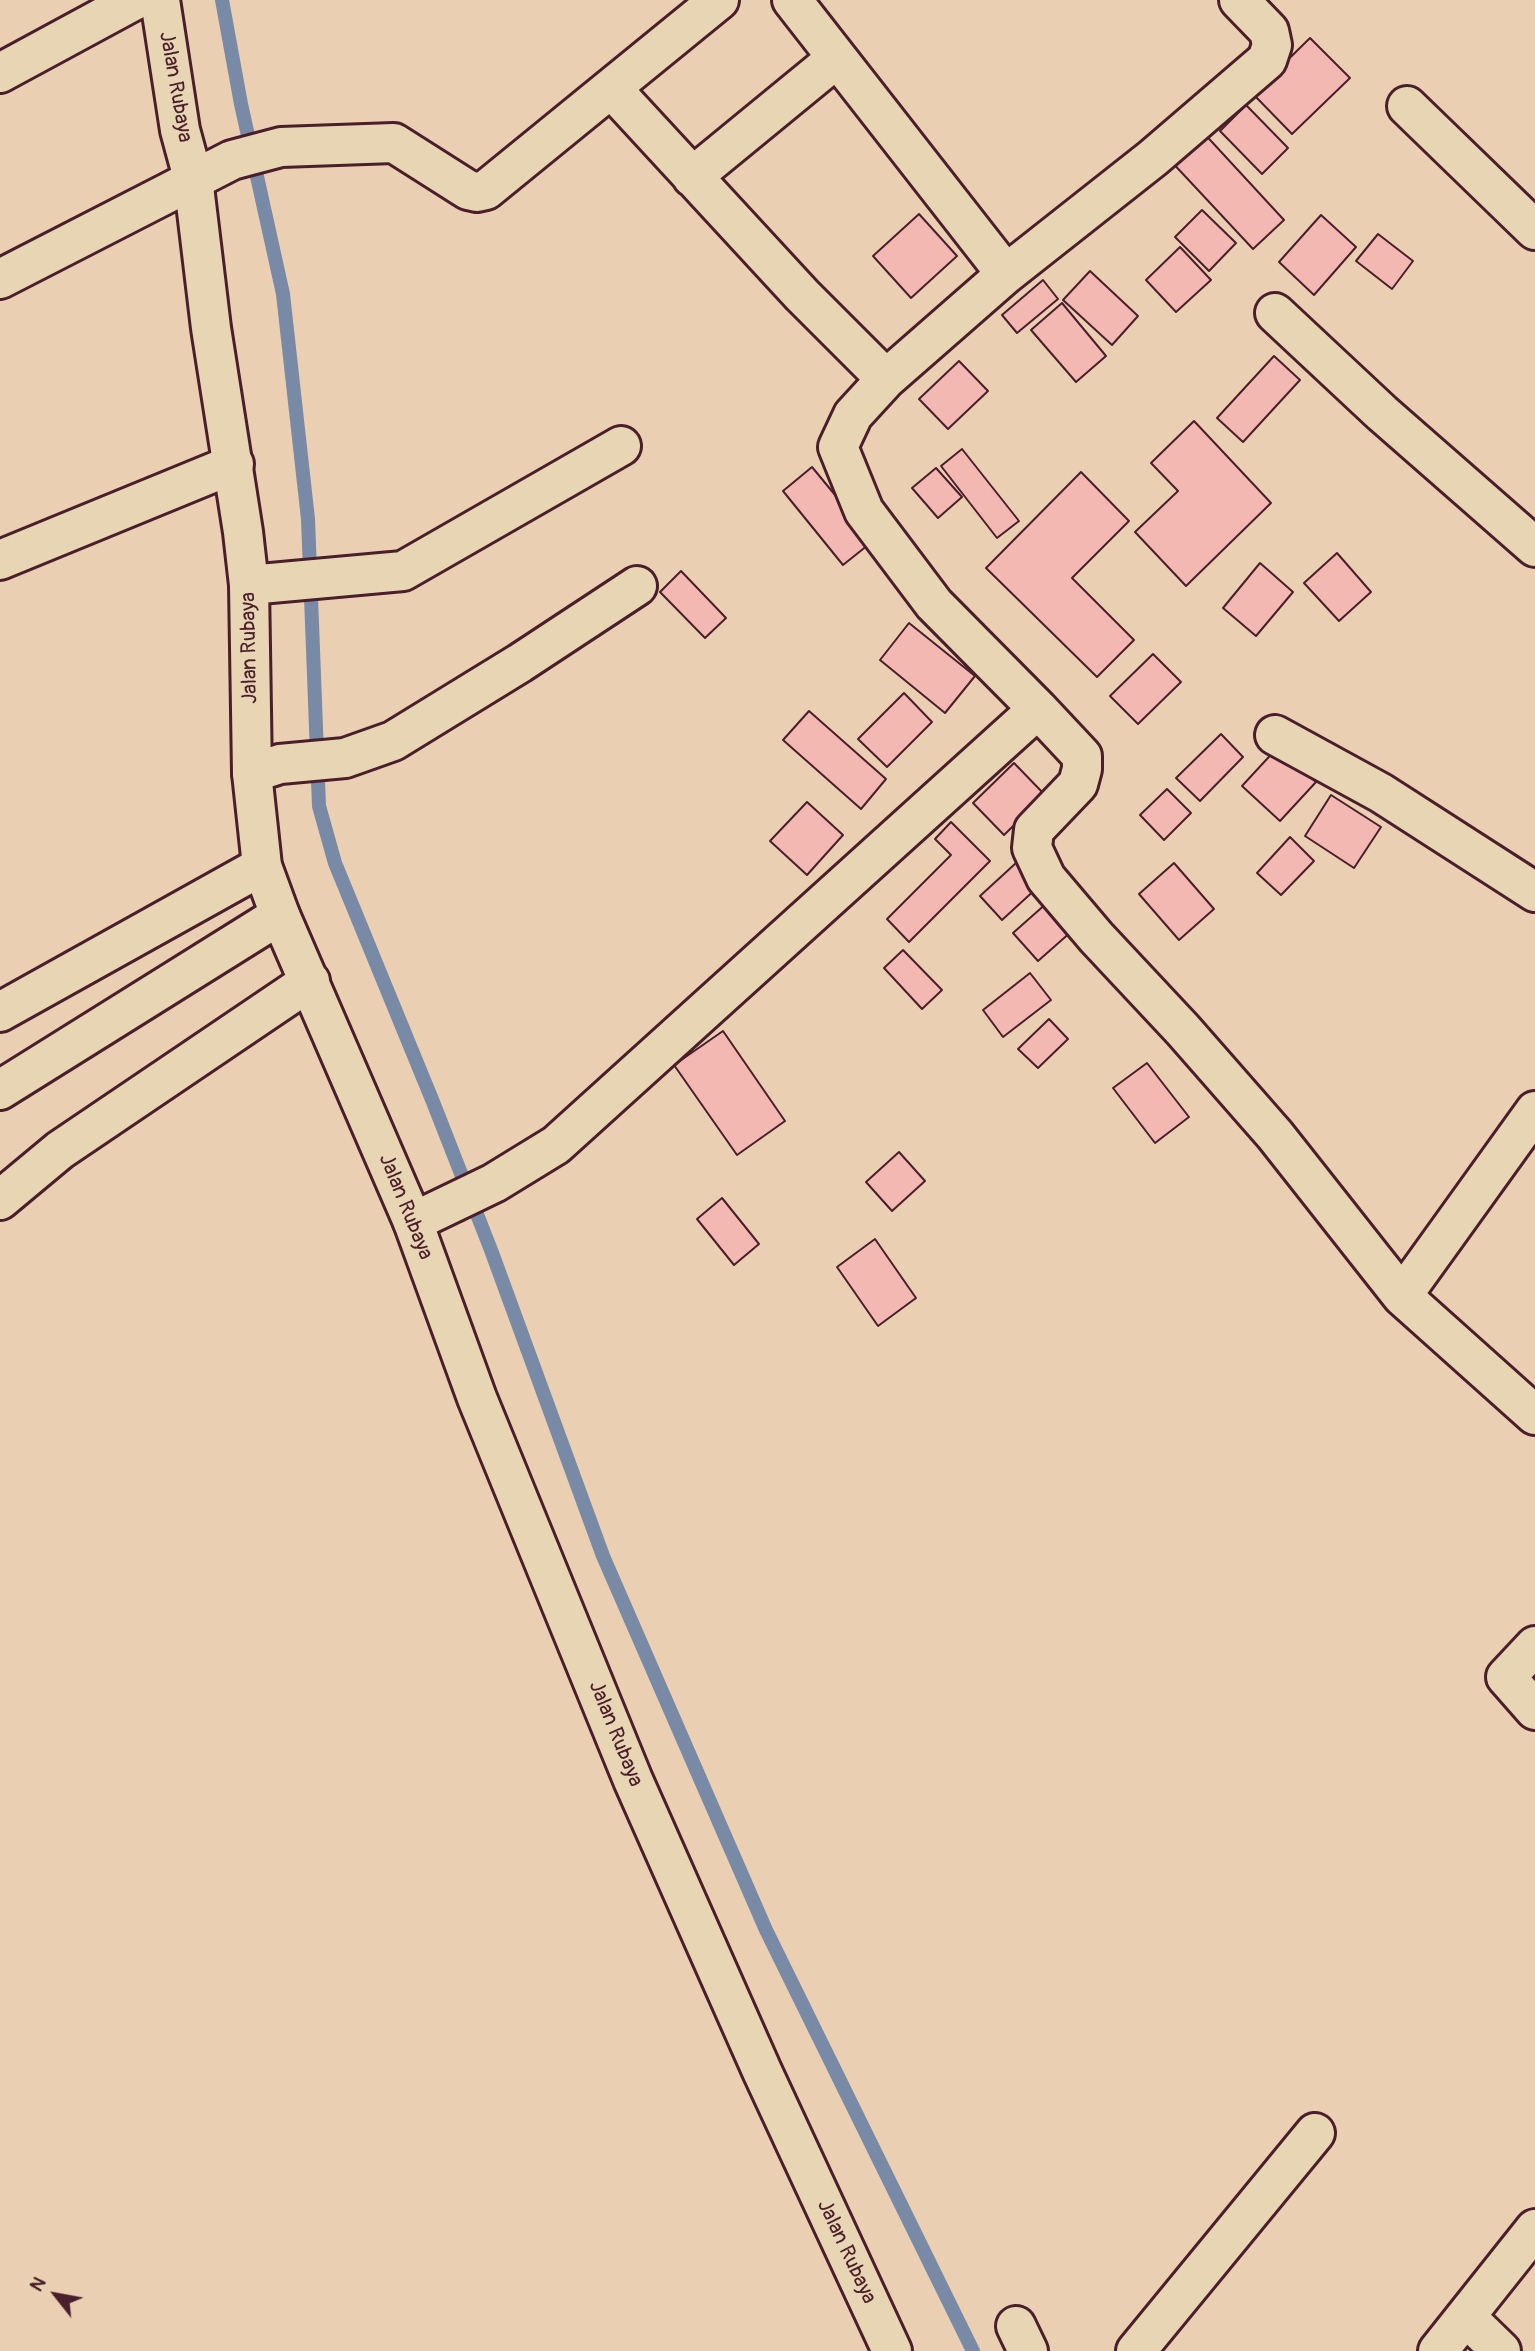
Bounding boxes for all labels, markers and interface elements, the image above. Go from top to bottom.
street label: Jalan Rubaya [153,30,197,144]
street label: Jalan Rubaya [236,592,264,704]
street label: Jalan Rubaya [372,1150,438,1264]
street label: Jalan Rubaya [582,1677,648,1791]
street label: Jalan Rubaya [811,2196,881,2308]
north arrow [21,2260,91,2330]
text: N [24,2272,52,2296]

